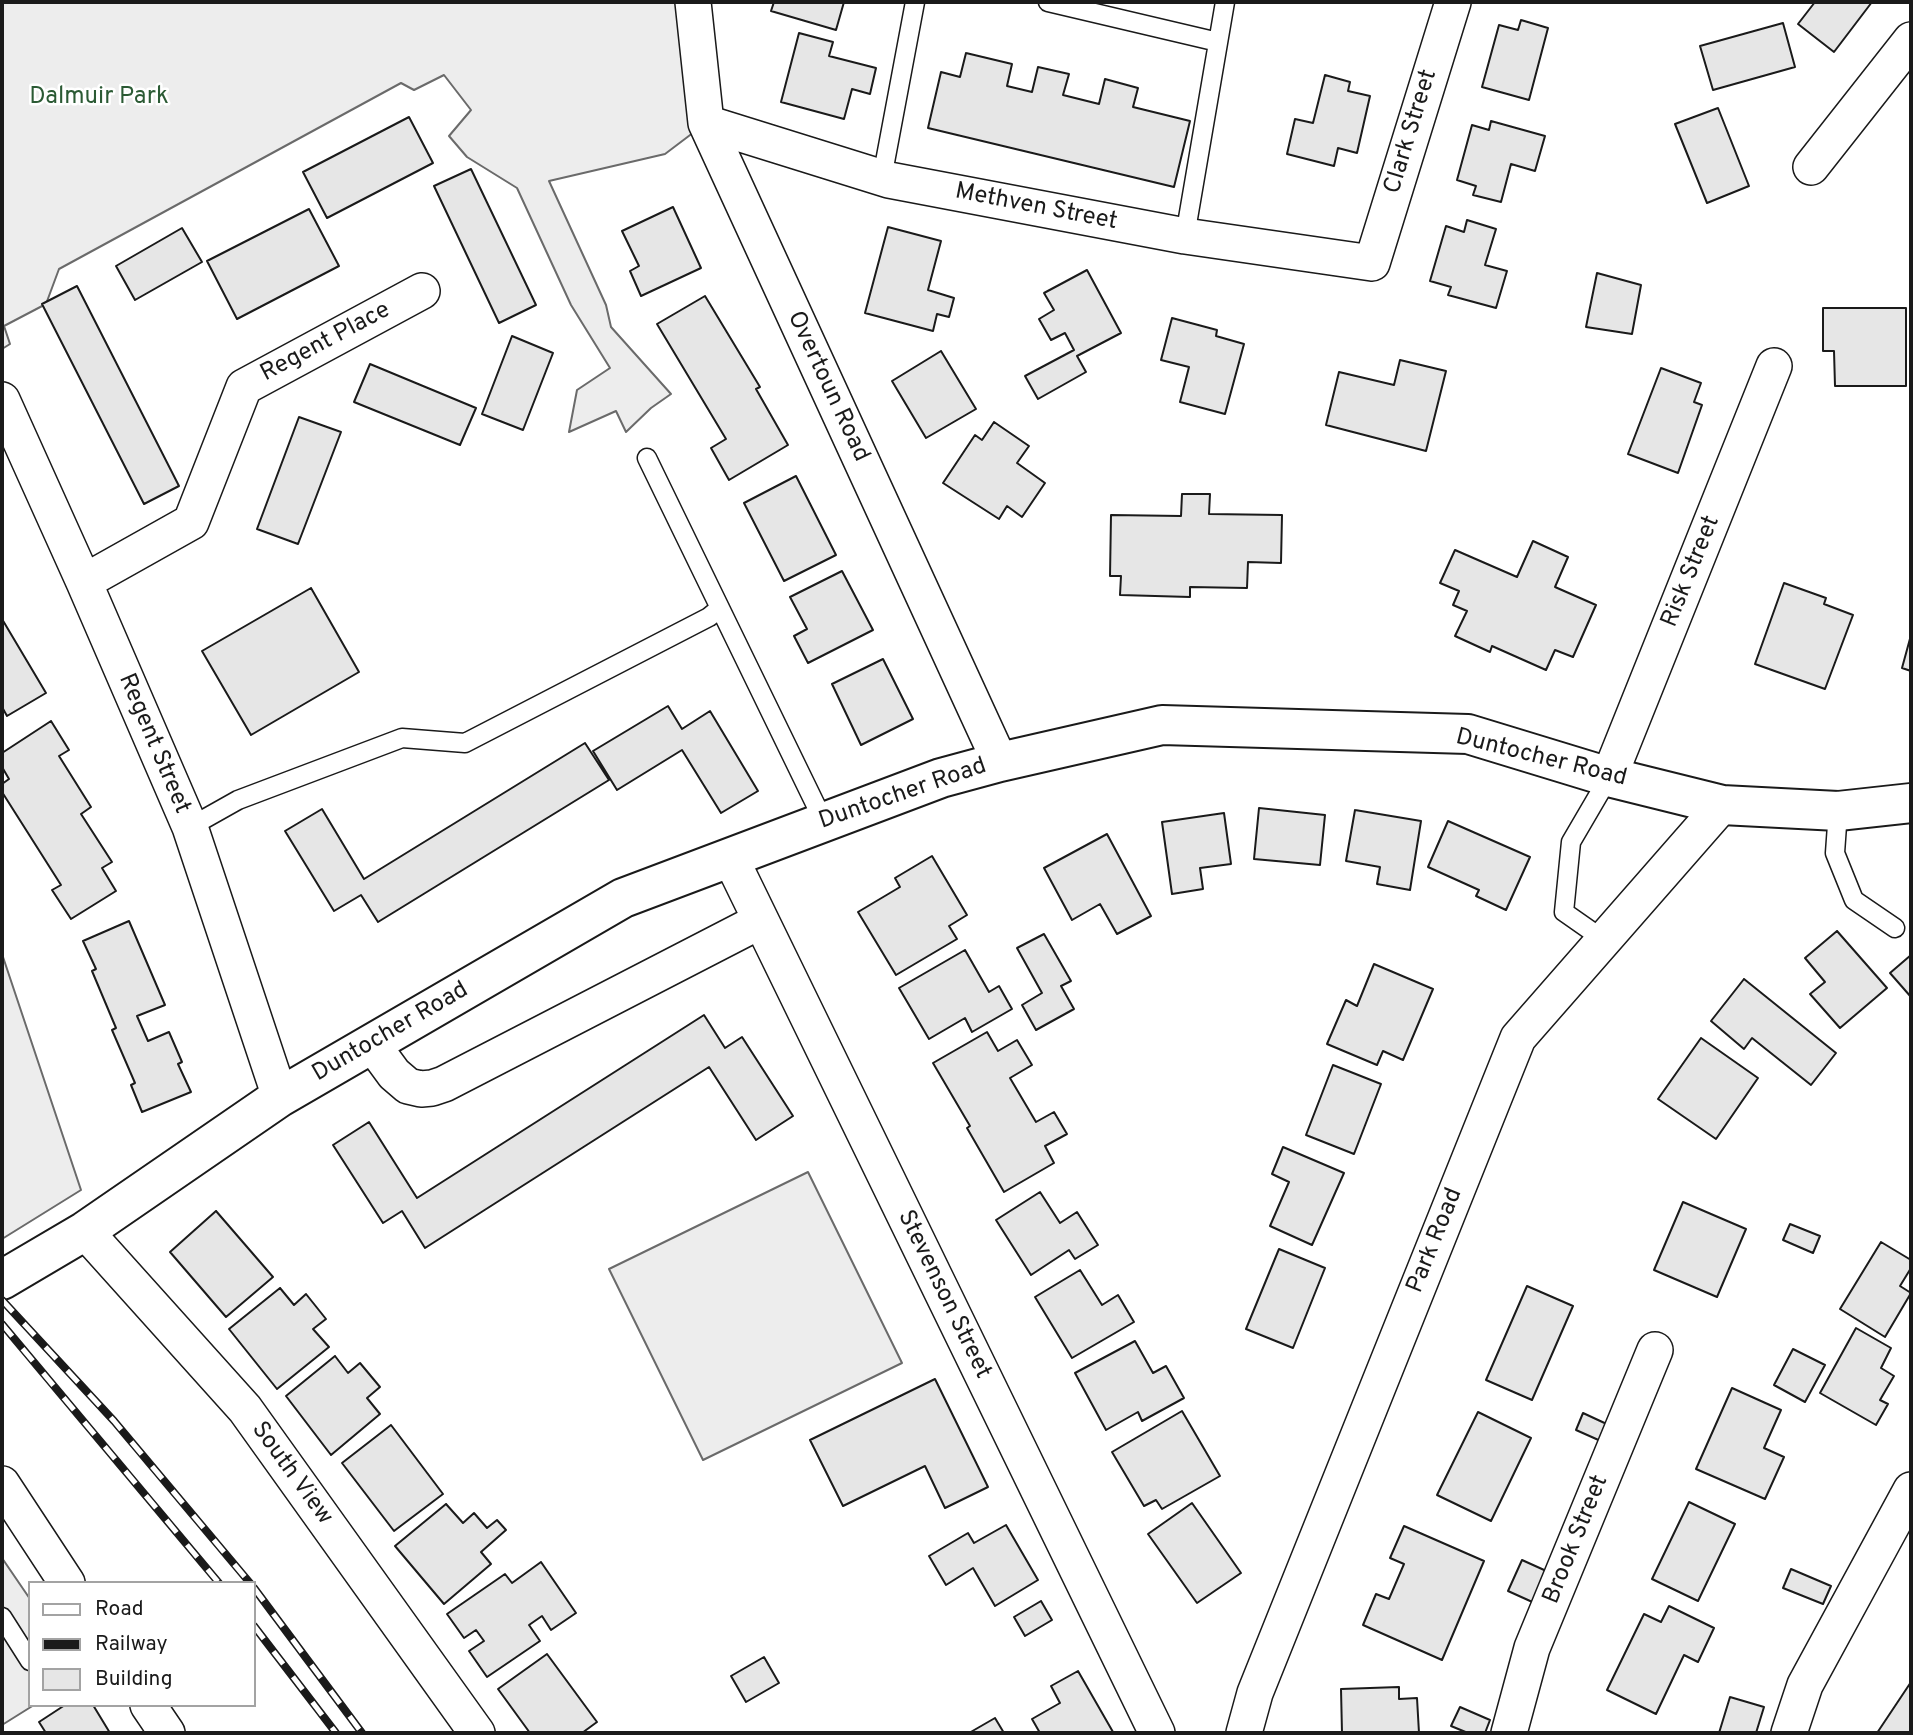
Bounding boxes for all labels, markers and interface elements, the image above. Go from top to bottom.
street label: Clark Street [1379,66,1445,198]
park label: Dalmuir Park [29,84,169,112]
street label: Methven Street [952,178,1120,238]
street label: Regent Place [256,297,396,389]
street label: Overtoun Road [780,307,874,467]
street label: Risk Street [1657,512,1727,632]
street label: Regent Street [111,670,195,818]
street label: Duntocher Road [1452,724,1630,794]
street label: Duntocher Road [815,753,991,837]
street label: Duntocher Road [308,977,474,1089]
street label: Park Road [1402,1184,1470,1298]
street label: Stevenson Street [890,1206,996,1384]
street label: South View [244,1417,338,1531]
street label: Brook Street [1538,1471,1616,1609]
legend [28,1581,256,1707]
text: Road [95,1596,144,1623]
text: Railway [95,1631,168,1658]
text: Building [95,1666,173,1693]

